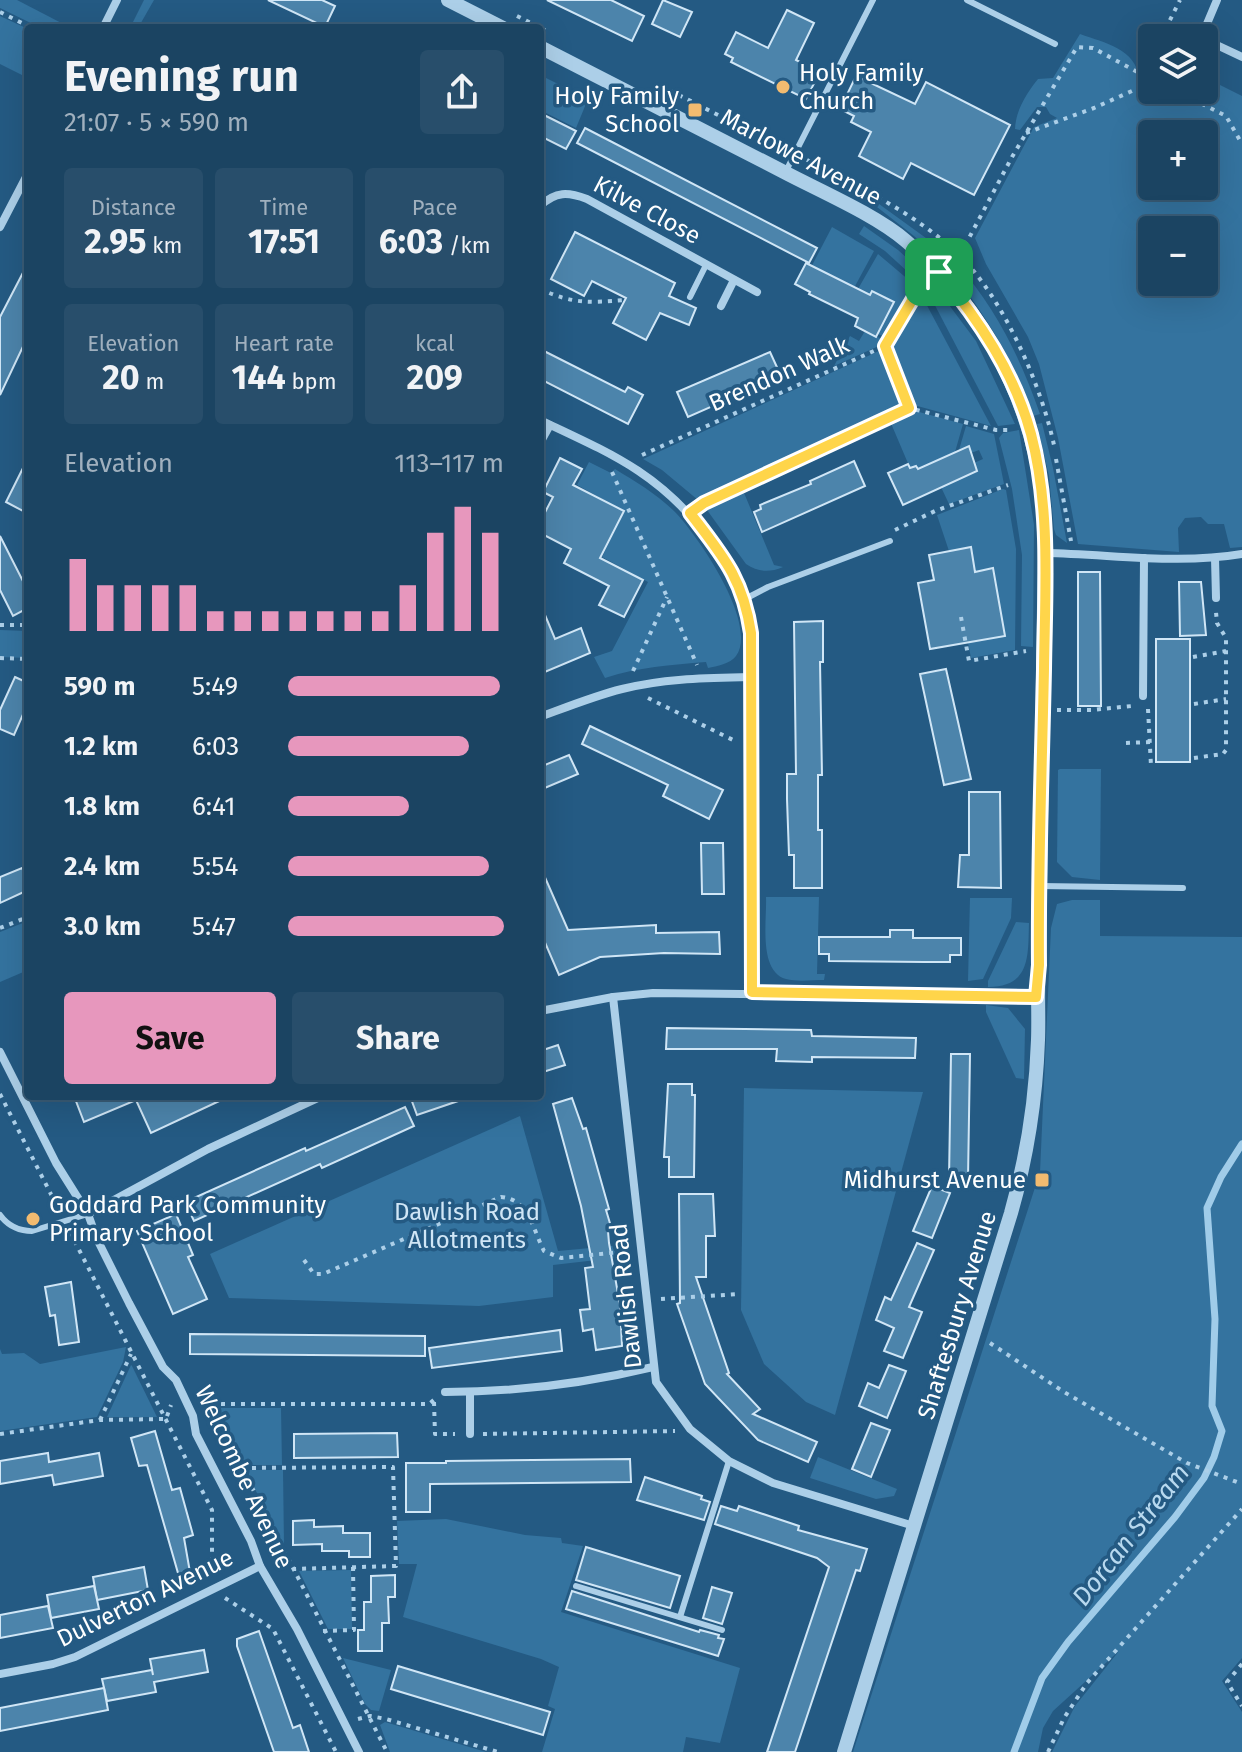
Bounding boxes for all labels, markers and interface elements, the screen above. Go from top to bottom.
map controls [1138,24,1218,296]
button: layers [1138,24,1218,104]
text: Evening run [64,50,299,103]
button: share [420,50,504,134]
place label: Holy Family Church [799,59,924,115]
marker: Holy Family Church [774,78,792,96]
place label: Holy Family School [554,82,679,138]
marker: Holy Family School [686,101,704,119]
street label: Marlowe Avenue [716,103,886,211]
text: 21:07 · 5 × 590 m [64,107,249,138]
button: + [1138,120,1218,200]
street label: Kilve Close [589,170,705,250]
text: Distance [91,194,176,221]
text: Time [260,194,308,221]
text: Pace [412,194,457,221]
button: − [1138,216,1218,296]
text: 2.95 [84,221,146,262]
text: 17:51 [248,221,320,262]
text: 6:03 [379,221,443,262]
text: km [146,232,182,259]
text: /km [443,232,491,259]
pin [905,238,973,306]
icon: arrive [917,250,961,294]
text: Elevation [87,330,179,357]
text: Heart rate [234,330,334,357]
text: kcal [415,330,454,357]
street label: Brendon Walk [705,330,854,417]
text: 20 [102,357,140,398]
text: 144 [231,357,286,398]
text: 209 [407,357,463,398]
text: m [140,368,164,395]
text: bpm [286,368,337,395]
text: Elevation [64,448,173,479]
text: 113–117 m [394,448,504,479]
text: 590 m [64,671,135,702]
text: 5:49 [192,671,238,702]
text: 1.2 km [64,731,138,762]
text: 6:03 [192,731,239,762]
text: 1.8 km [64,791,140,822]
text: 6:41 [192,791,236,822]
text: 2.4 km [64,851,140,882]
text: 5:54 [192,851,238,882]
text: 3.0 km [64,911,141,942]
text: 5:47 [192,911,236,942]
button: Save [64,992,276,1084]
button: Share [292,992,504,1084]
place label: Midhurst Avenue [843,1166,1026,1194]
marker: Midhurst Avenue [1033,1171,1051,1189]
place label: Goddard Park Community Primary School [49,1191,326,1247]
park label: Dawlish Road Allotments [394,1198,540,1254]
street label: Shaftesbury Avenue [912,1208,1002,1422]
marker: Goddard Park Community Primary School [24,1210,42,1228]
street label: Dawlish Road [604,1222,648,1370]
street label: Welcombe Avenue [189,1381,299,1573]
water label: Dorcan Stream [1066,1458,1196,1612]
street label: Dulverton Avenue [52,1543,238,1653]

